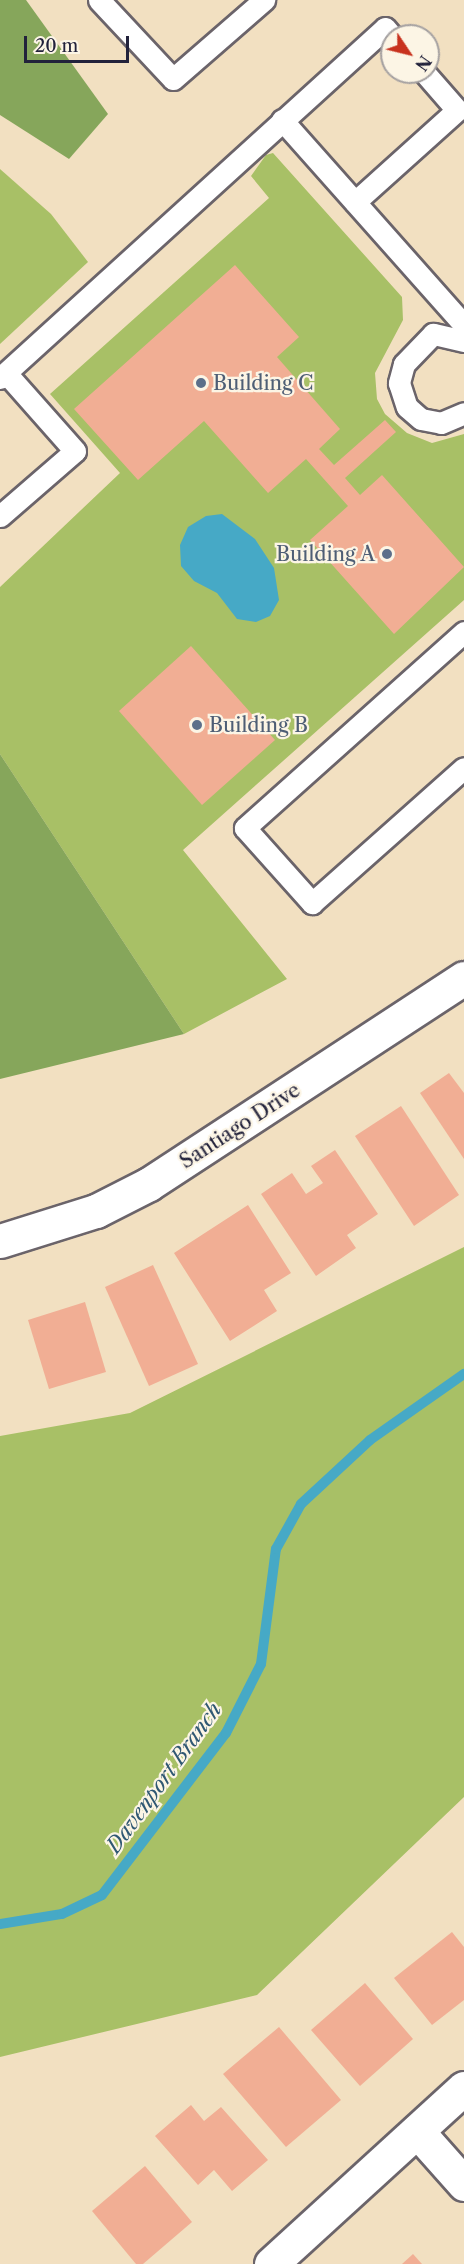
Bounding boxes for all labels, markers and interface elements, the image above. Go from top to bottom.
scale bar [27,24,132,62]
north arrow [380,24,440,84]
text: 20 m [35,35,78,57]
text: N [411,52,435,75]
place label: Building C [213,371,313,395]
marker: Building C [194,376,208,390]
place label: Building A [275,542,375,566]
marker: Building A [380,547,394,561]
place label: Building B [209,713,308,737]
marker: Building B [190,718,204,732]
street label: Santiago Drive [175,1078,305,1174]
water label: Davenport Branch [101,1698,227,1858]

